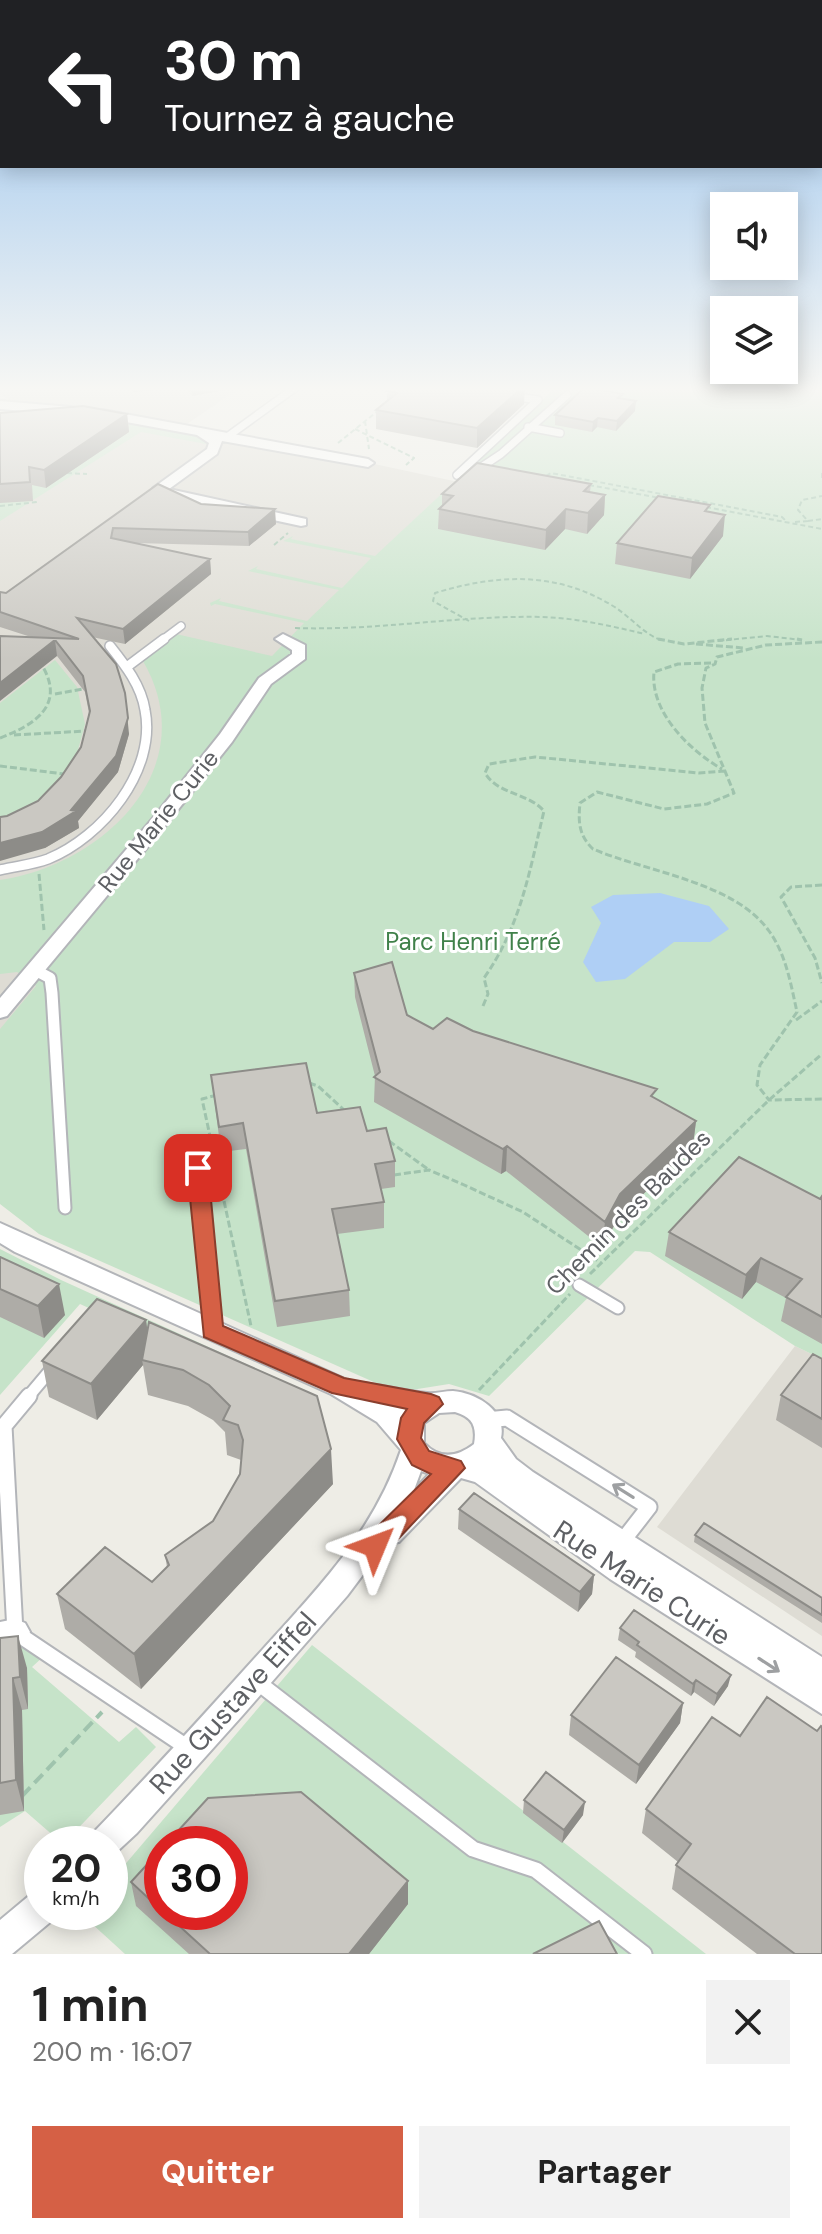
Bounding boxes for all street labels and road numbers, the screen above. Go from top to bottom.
street label: Rue Marie Curie [91,743,225,899]
street label: Chemin des Baudes [539,1123,717,1301]
street label: Rue Marie Curie [546,1512,738,1654]
street label: Rue Gustave Eiffel [141,1604,325,1802]

